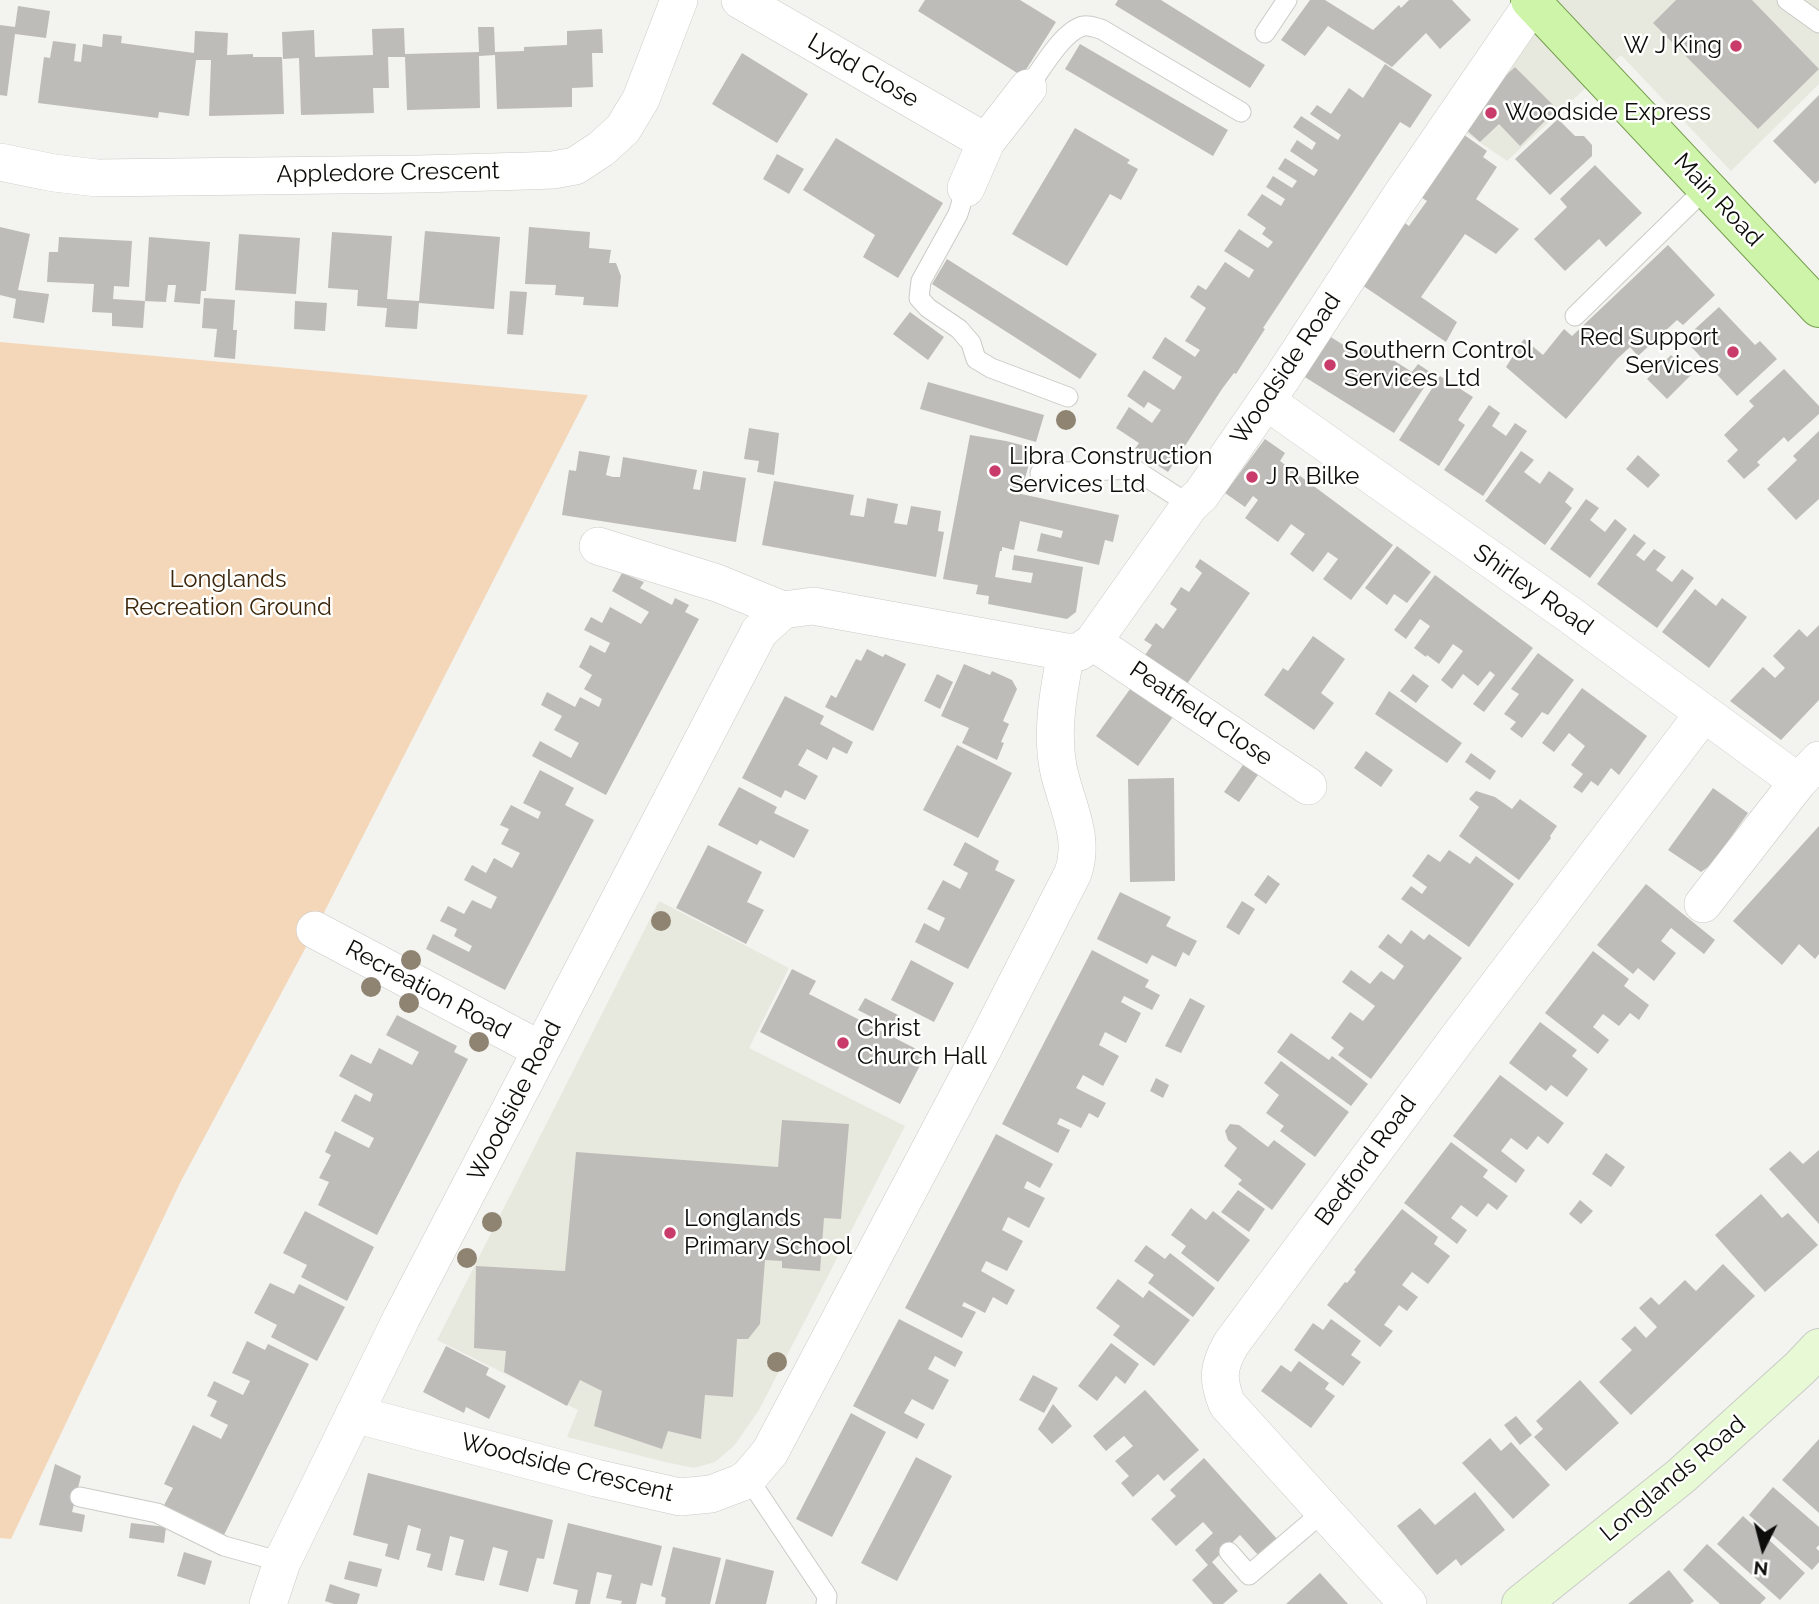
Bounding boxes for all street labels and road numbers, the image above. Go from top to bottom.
street label: Lydd Close [802,28,924,114]
street label: Main Road [1668,147,1768,253]
street label: Appledore Crescent [276,157,500,189]
street label: Woodside Road [1225,288,1347,450]
street label: Shirley Road [1468,538,1598,642]
street label: Peatfield Close [1124,656,1278,772]
street label: Recreation Road [341,934,515,1046]
street label: Woodside Road [462,1016,568,1186]
street label: Bedford Road [1309,1090,1423,1232]
street label: Longlands Road [1595,1410,1751,1548]
street label: Woodside Crescent [458,1428,676,1508]

